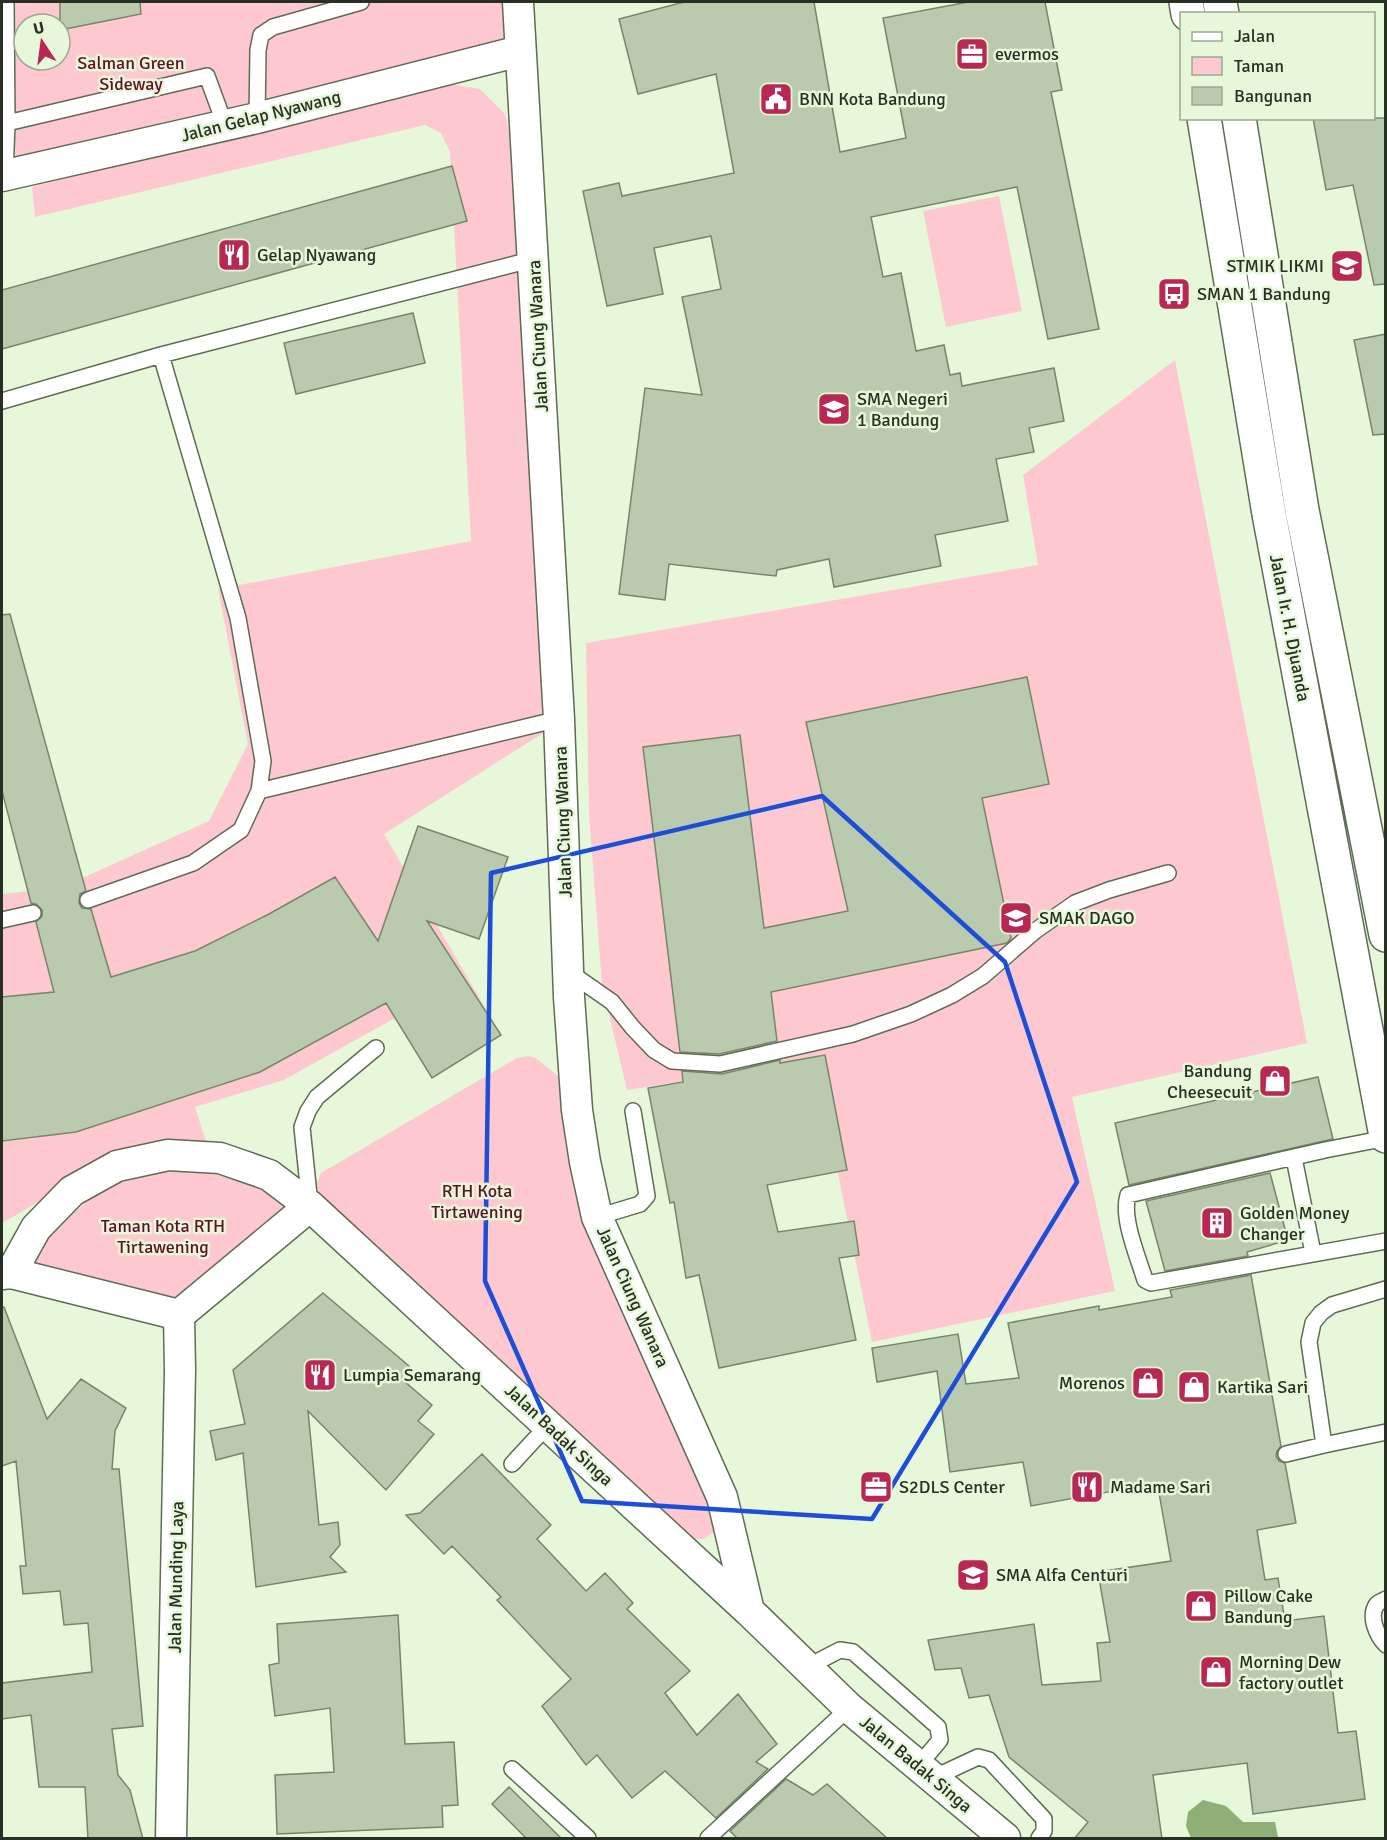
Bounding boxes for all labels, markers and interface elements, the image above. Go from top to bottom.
north arrow [12,12,72,72]
legend [1180,12,1375,120]
text: U [31,17,46,39]
text: Jalan [1234,25,1275,47]
office icon: evermos [954,36,990,72]
place label: evermos [995,43,1059,65]
park label: Salman Green Sideway [77,52,185,95]
text: Taman [1234,55,1284,77]
public building icon: BNN Kota Bandung [758,81,794,117]
street label: Jalan Gelap Nyawang [179,85,343,147]
text: Bangunan [1234,85,1312,107]
place label: BNN Kota Bandung [799,88,946,110]
restaurant icon: Gelap Nyawang [216,237,252,273]
place label: Gelap Nyawang [257,244,376,266]
school or university icon: STMIK LIKMI [1329,248,1365,284]
place label: STMIK LIKMI [1226,255,1324,277]
street label: Jalan Ciung Wanara [523,259,553,413]
bus stop icon: SMAN 1 Bandung [1156,276,1192,312]
place label: SMAN 1 Bandung [1197,283,1331,305]
place label: SMA Negeri 1 Bandung [857,388,948,431]
school or university icon: SMA Negeri 1 Bandung [816,391,852,427]
street label: Jalan Ir. H. Djuanda [1265,553,1315,703]
street label: Jalan Ciung Wanara [549,746,577,898]
school or university icon: SMAK DAGO [998,900,1034,936]
place label: SMAK DAGO [1039,907,1135,929]
place label: Bandung Cheesecuit [1167,1060,1252,1103]
shop icon: Bandung Cheesecuit [1257,1063,1293,1099]
park label: RTH Kota Tirtawening [431,1180,523,1223]
place label: Golden Money Changer [1240,1202,1350,1245]
building icon: Golden Money Changer [1199,1205,1235,1241]
park label: Taman Kota RTH Tirtawening [101,1215,225,1258]
street label: Jalan Ciung Wanara [592,1223,674,1371]
restaurant icon: Lumpia Semarang [302,1357,338,1393]
place label: Lumpia Semarang [343,1364,481,1386]
shop icon: Morenos [1130,1365,1166,1401]
shop icon: Kartika Sari [1176,1369,1212,1405]
place label: Morenos [1059,1372,1125,1394]
place label: Kartika Sari [1217,1376,1308,1398]
street label: Jalan Badak Singa [500,1379,618,1491]
office icon: S2DLS Center [858,1469,894,1505]
restaurant icon: Madame Sari [1069,1469,1105,1505]
place label: S2DLS Center [899,1476,1005,1498]
place label: Madame Sari [1110,1476,1211,1498]
street label: Jalan Munding Laya [164,1501,188,1653]
school or university icon: SMA Alfa Centuri [955,1557,991,1593]
place label: SMA Alfa Centuri [996,1564,1128,1586]
place label: Pillow Cake Bandung [1224,1585,1313,1628]
shop icon: Pillow Cake Bandung [1183,1588,1219,1624]
place label: Morning Dew factory outlet [1239,1651,1343,1694]
shop icon: Morning Dew factory outlet [1198,1654,1234,1690]
street label: Jalan Badak Singa [855,1711,977,1817]

